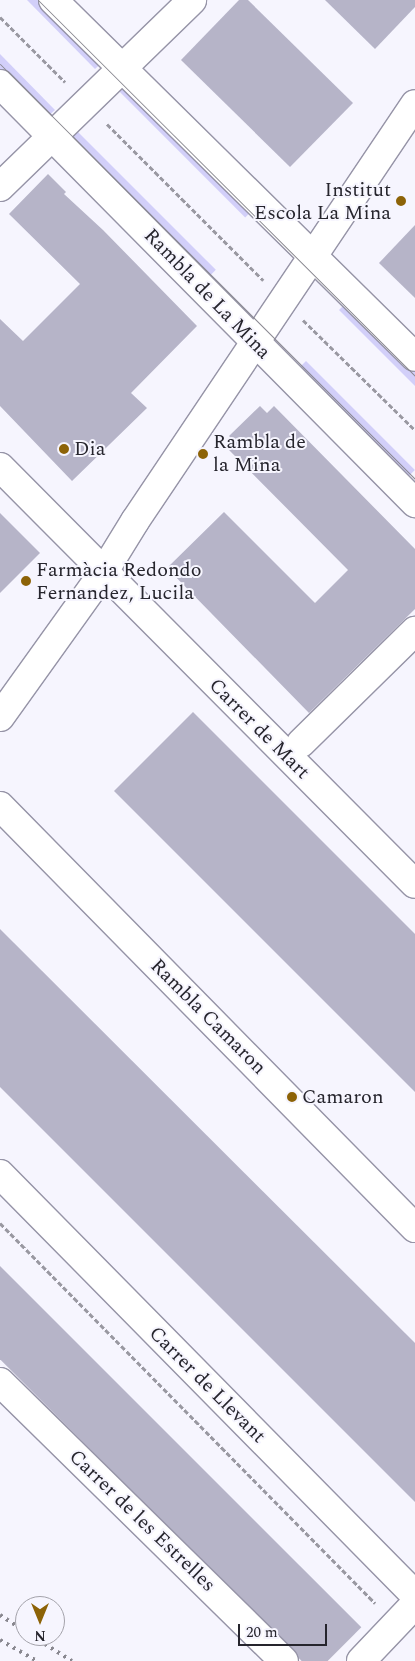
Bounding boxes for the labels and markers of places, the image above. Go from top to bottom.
place label: Institut Escola La Mina [254,178,391,225]
marker: Institut Escola La Mina [395,195,407,207]
place label: Rambla de la Mina [213,430,306,477]
place label: Dia [74,437,106,461]
marker: Dia [58,443,70,455]
marker: Rambla de la Mina [197,448,209,460]
place label: Farmàcia Redondo Fernandez, Lucila [36,558,202,605]
marker: Farmàcia Redondo Fernandez, Lucila [20,575,32,587]
place label: Camaron [302,1085,384,1109]
marker: Camaron [286,1091,298,1103]

